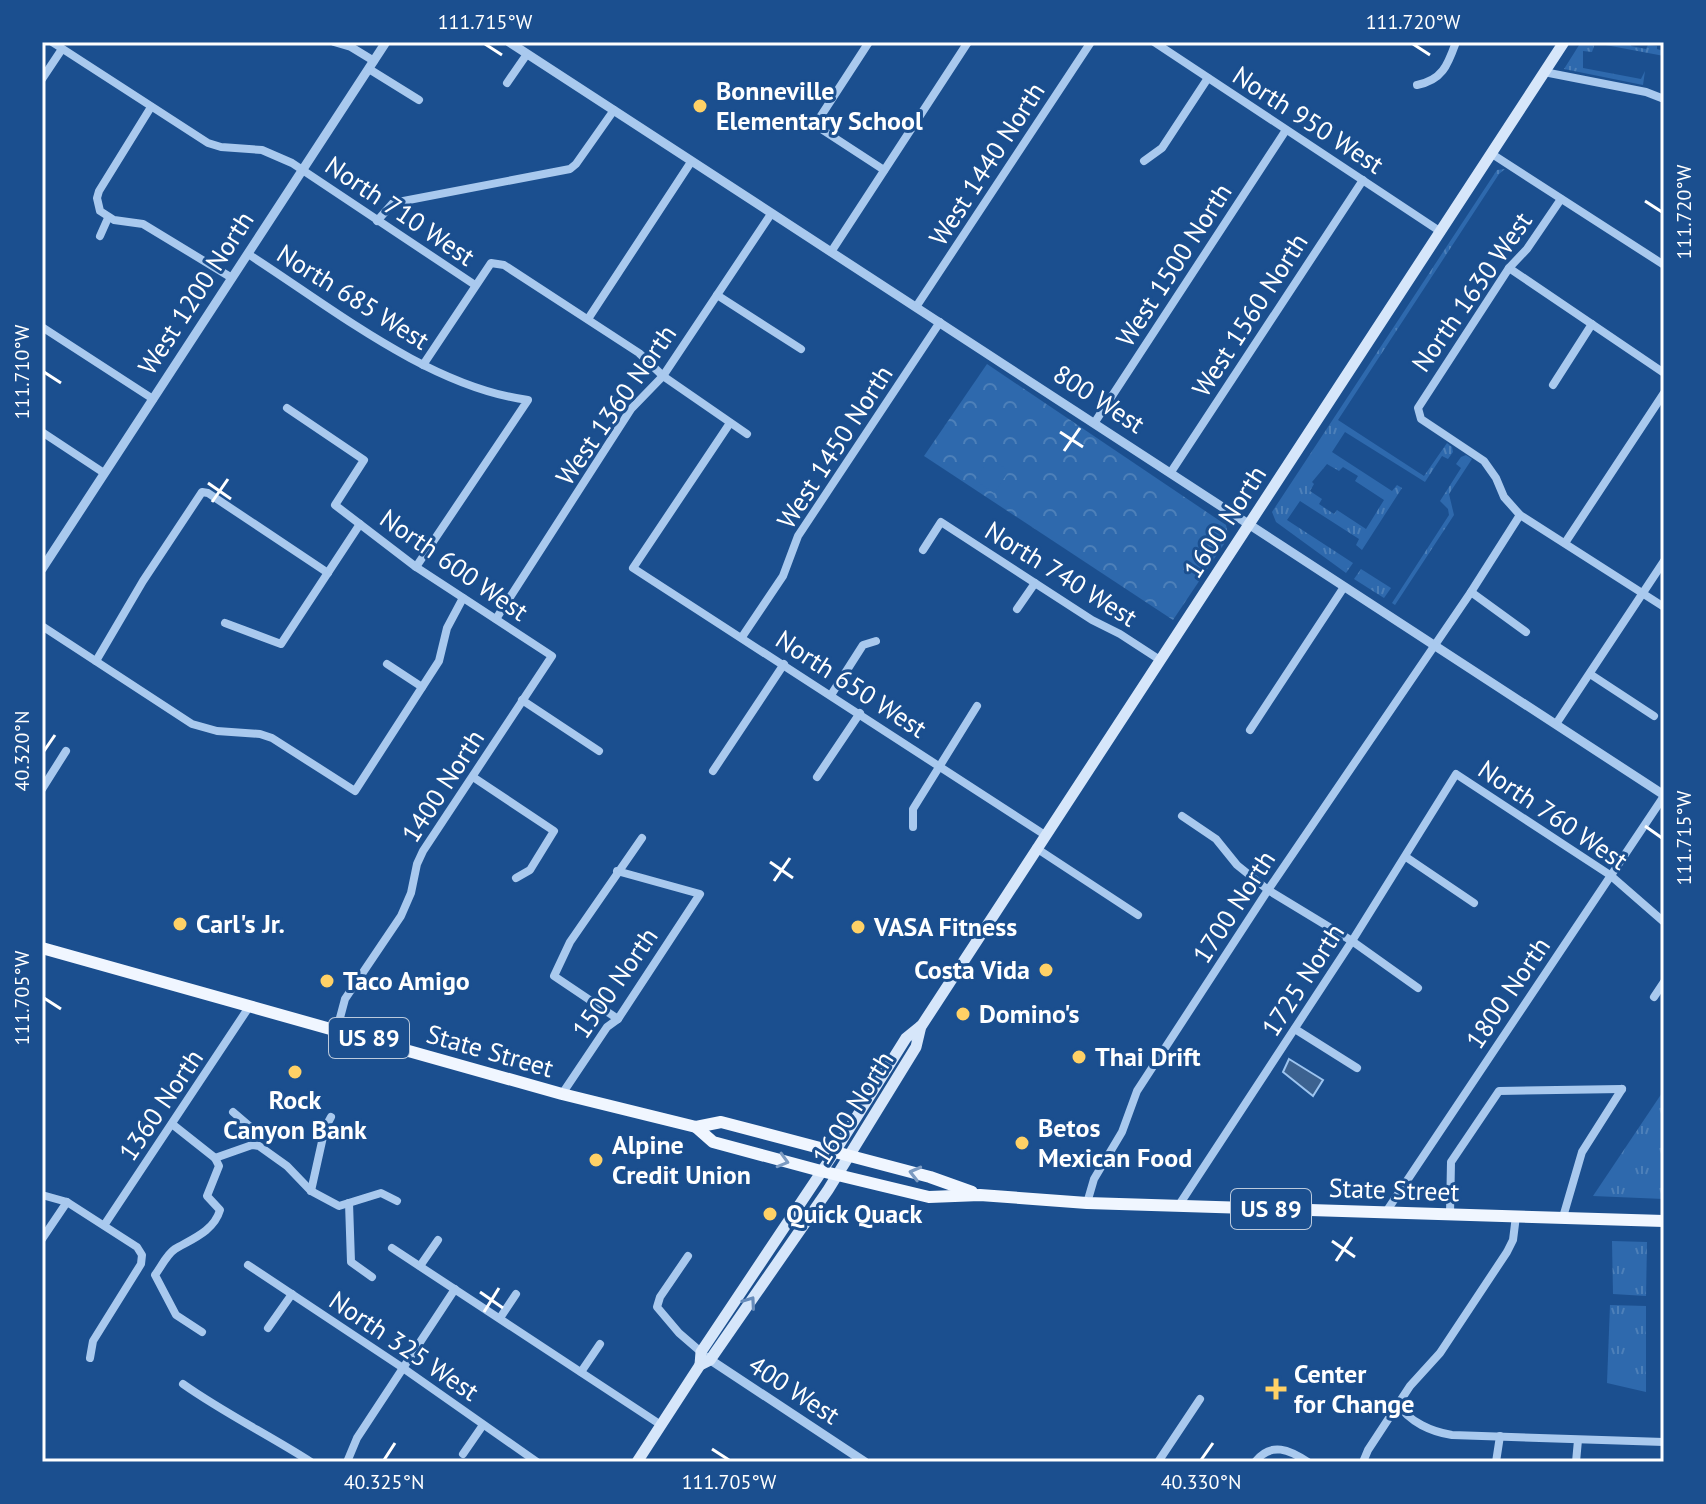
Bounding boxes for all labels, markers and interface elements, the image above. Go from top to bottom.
text: 111.715°W [438,9,533,35]
text: 111.720°W [1366,9,1461,35]
street label: North 950 West [1227,59,1390,181]
place label: Bonneville Elementary School [716,74,923,137]
street label: West 1440 North [922,76,1052,252]
marker: Bonneville Elementary School [691,97,709,115]
street label: North 710 West [319,148,482,273]
text: 111.720°W [1671,164,1697,259]
street label: West 1500 North [1109,177,1239,353]
street label: West 1200 North [131,205,261,381]
street label: North 1630 West [1404,205,1539,378]
street label: West 1560 North [1185,227,1315,403]
street label: North 685 West [271,237,436,357]
street label: West 1360 North [548,318,683,491]
text: 111.710°W [9,324,35,419]
street label: 800 West [1047,357,1151,440]
street label: West 1450 North [770,359,900,535]
street label: 1600 North [1176,459,1273,584]
street label: North 600 West [374,501,535,628]
street label: North 740 West [979,514,1144,634]
street label: North 650 West [770,623,933,745]
text: 40.320°N [9,711,35,791]
street label: 1400 North [394,723,491,848]
street label: North 760 West [1472,752,1635,877]
text: 111.715°W [1671,790,1697,885]
street label: 1700 North [1185,844,1282,969]
place label: Carl's Jr. [196,907,285,940]
place label: VASA Fitness [873,910,1017,943]
marker: Carl's Jr. [171,915,189,933]
street label: 1725 North [1254,917,1351,1042]
marker: VASA Fitness [849,918,867,936]
street label: 1500 North [564,921,665,1044]
street label: 1800 North [1458,931,1557,1055]
text: 111.705°W [9,950,35,1045]
place label: Costa Vida [914,953,1030,986]
marker: Costa Vida [1037,961,1055,979]
place label: Taco Amigo [343,964,470,997]
marker: Taco Amigo [318,972,336,990]
place label: Domino's [979,997,1080,1030]
marker: Domino's [954,1005,972,1023]
street label: State Street [423,1017,558,1084]
road number: US 89 [329,1018,409,1058]
place label: Thai Drift [1095,1040,1201,1073]
street label: 1360 North [111,1043,210,1167]
street label: 1600 North [805,1045,900,1171]
marker: Thai Drift [1070,1048,1088,1066]
marker: Rock Canyon Bank [286,1063,304,1081]
place label: Rock Canyon Bank [223,1083,367,1146]
place label: Betos Mexican Food [1038,1111,1192,1174]
place label: Alpine Credit Union [612,1128,751,1191]
marker: Betos Mexican Food [1013,1134,1031,1152]
marker: Alpine Credit Union [587,1151,605,1169]
one-way arrow [776,1152,790,1168]
one-way arrow [909,1165,922,1182]
street label: State Street [1328,1171,1460,1208]
road number: US 89 [1231,1189,1311,1229]
place label: Quick Quack [786,1197,922,1230]
marker: Quick Quack [761,1205,779,1223]
street label: North 325 West [323,1283,486,1408]
one-way arrow [740,1297,755,1311]
street label: 400 West [742,1348,846,1431]
place label: Center for Change [1294,1357,1414,1420]
marker: Center for Change [1265,1378,1287,1400]
text: 40.325°N [344,1469,424,1495]
text: 111.705°W [682,1469,777,1495]
text: 40.330°N [1161,1469,1241,1495]

